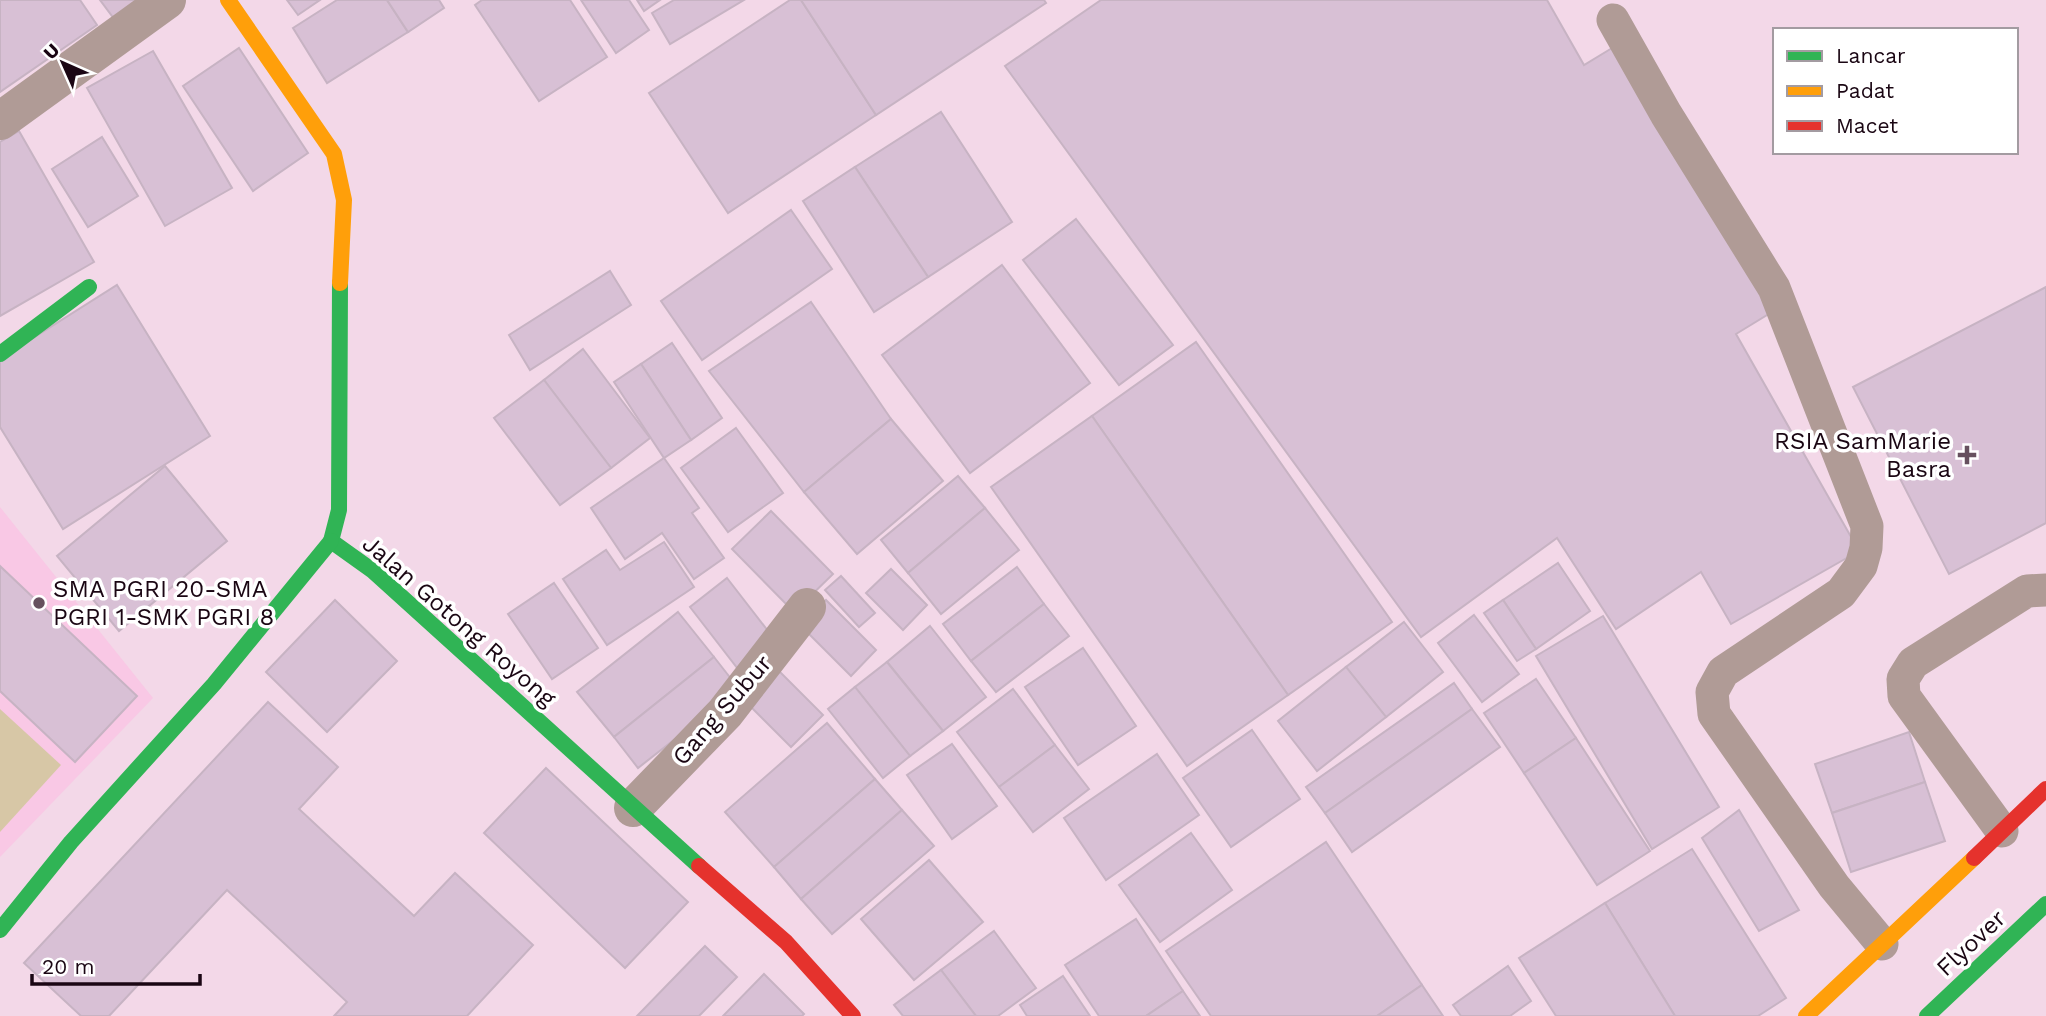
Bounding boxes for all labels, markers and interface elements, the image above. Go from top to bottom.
north arrow [28,28,98,98]
legend [1773,28,2018,154]
text: U [38,38,64,64]
text: Lancar [1836,43,1906,68]
text: Padat [1836,78,1894,103]
text: Macet [1836,113,1898,138]
place label: RSIA SamMarie Basra [1774,427,1951,483]
marker: RSIA SamMarie Basra [1957,445,1977,465]
street label: Jalan Gotong Royong [357,530,561,713]
place label: SMA PGRI 20-SMA PGRI 1-SMK PGRI 8 [53,575,274,631]
marker: SMA PGRI 20-SMA PGRI 1-SMK PGRI 8 [31,595,47,611]
street label: Gang Subur [667,649,777,771]
street label: Flyover [1931,904,2012,982]
scale bar [32,942,200,986]
text: 20 m [42,954,94,979]

